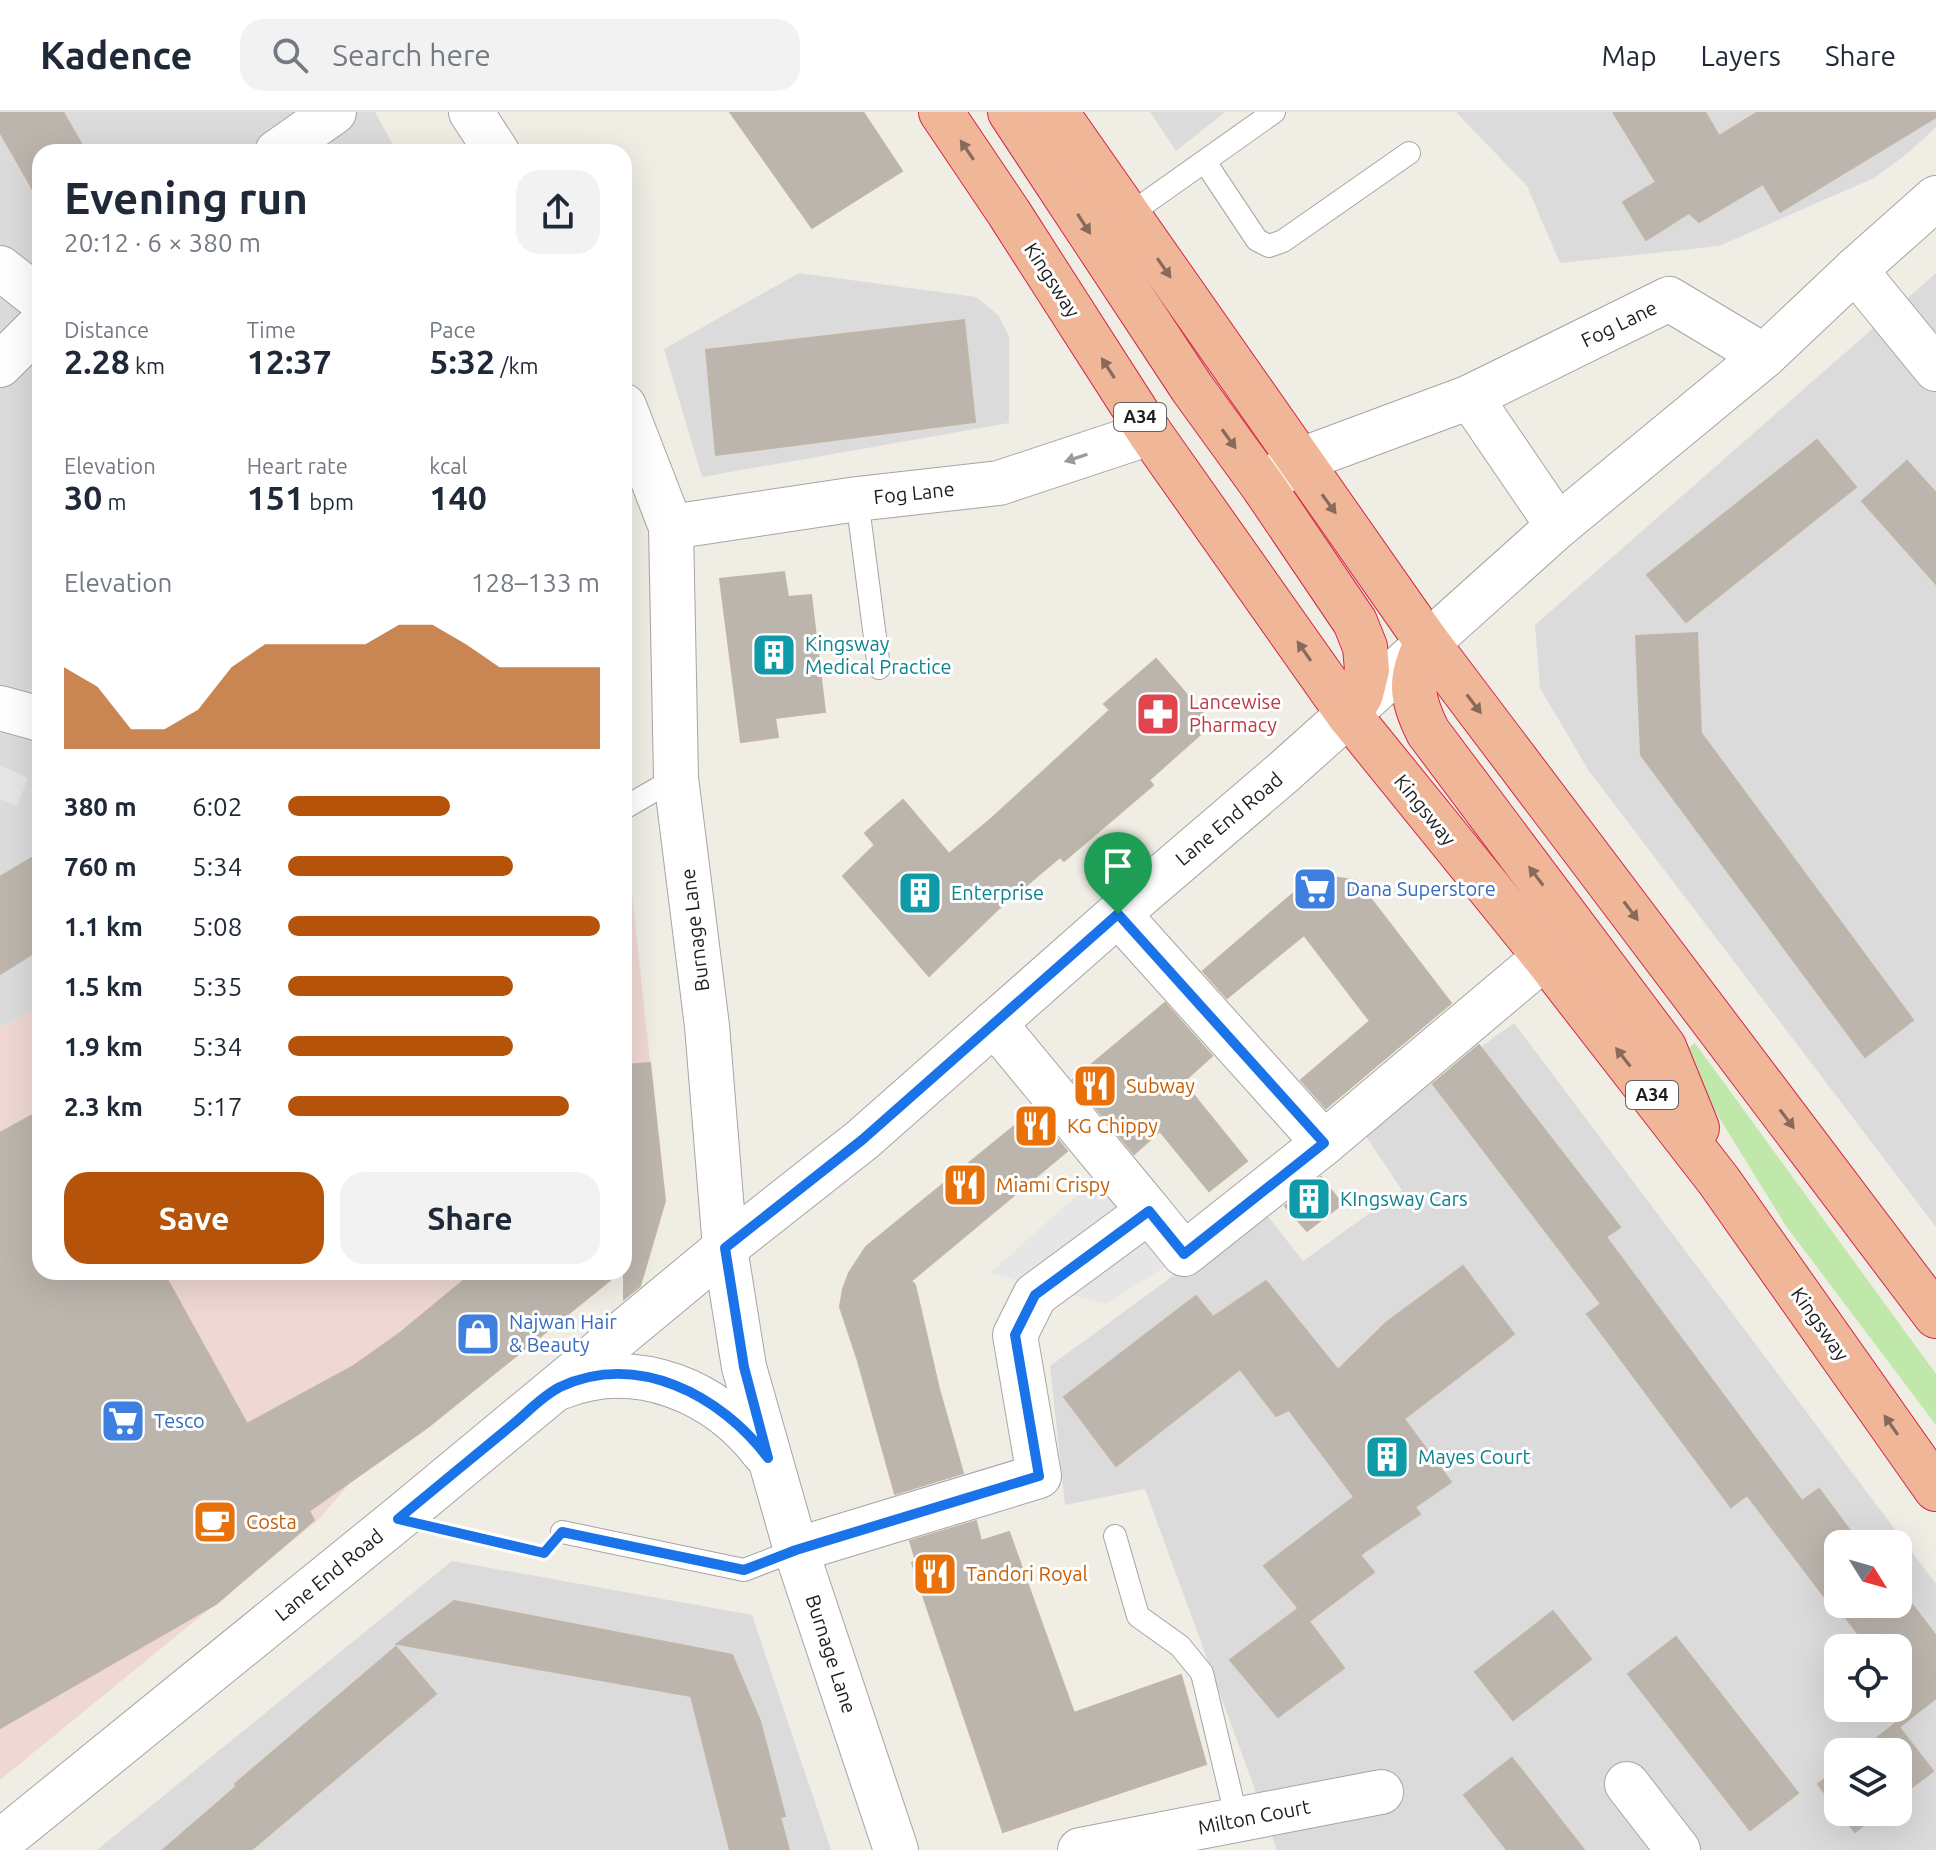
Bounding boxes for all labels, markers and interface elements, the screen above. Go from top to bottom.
search box [240,19,800,91]
icon: search [268,33,312,77]
text: Kadence [40,34,192,76]
text: Search here [332,38,491,72]
text: Map [1601,40,1657,71]
text: Layers [1701,40,1781,71]
text: Share [1825,40,1896,71]
one-way arrow [960,139,975,161]
button: share [516,170,600,254]
text: Evening run [64,173,308,222]
one-way arrow [1076,213,1091,234]
text: 20:12 · 6 × 380 m [64,228,261,257]
street label: Kingsway [1020,238,1085,322]
one-way arrow [1156,258,1171,279]
street label: Fog Lane [1577,295,1660,352]
text: Distance [64,317,149,342]
text: Time [247,317,296,342]
text: Pace [429,317,476,342]
text: 2.28 [64,342,130,380]
text: 12:37 [247,342,332,380]
text: 5:32 [429,342,495,380]
text: km [130,353,165,378]
text: /km [495,353,539,378]
one-way arrow [1102,357,1116,379]
road number: A34 [1114,403,1166,431]
one-way arrow [1221,429,1236,450]
one-way arrow [1064,452,1088,464]
text: Elevation [64,453,156,478]
text: Heart rate [247,453,348,478]
text: kcal [429,453,467,478]
street label: Fog Lane [872,477,956,508]
text: 30 [64,478,102,516]
text: 151 [247,478,304,516]
text: 140 [429,478,487,516]
text: m [102,489,126,514]
text: bpm [304,489,354,514]
one-way arrow [1321,494,1336,515]
text: Elevation [64,568,172,597]
text: 128–133 m [471,568,600,597]
building icon: Kingsway Medical Practice [750,631,798,679]
place label: Kingsway Medical Practice [805,632,951,678]
one-way arrow [1297,640,1312,661]
pharmacy icon: Lancewise Pharmacy [1134,690,1182,738]
place label: Lancewise Pharmacy [1189,690,1281,736]
one-way arrow [1466,693,1482,715]
street label: Lane End Road [1171,767,1287,870]
street label: Kingsway [1390,770,1461,850]
text: 380 m [64,792,137,821]
text: 6:02 [192,792,242,821]
pin [1084,832,1152,914]
icon: arrive [1096,844,1140,888]
text: 760 m [64,852,137,881]
text: 5:34 [192,852,242,881]
supermarket icon: Dana Superstore [1291,865,1339,913]
one-way arrow [1528,866,1544,886]
street label: Burnage Lane [676,867,713,993]
building icon: Enterprise [896,869,944,917]
place label: Dana Superstore [1346,877,1496,900]
place label: Enterprise [951,881,1044,904]
one-way arrow [1622,901,1638,922]
text: 1.1 km [64,912,143,941]
text: 5:08 [192,912,242,941]
text: 1.5 km [64,972,143,1001]
text: 5:35 [192,972,242,1001]
text: 1.9 km [64,1032,143,1061]
text: 5:34 [192,1032,242,1061]
one-way arrow [1615,1046,1631,1067]
restaurant icon: Subway [1071,1062,1119,1110]
place label: Subway [1126,1074,1195,1097]
road number: A34 [1626,1081,1678,1109]
text: 2.3 km [64,1092,143,1121]
text: 5:17 [192,1092,242,1121]
restaurant icon: KG Chippy [1012,1102,1060,1150]
one-way arrow [1779,1109,1795,1129]
place label: KG Chippy [1067,1114,1158,1137]
restaurant icon: Miami Crispy [941,1161,989,1209]
button: Save [64,1172,324,1264]
button: Share [340,1172,600,1264]
place label: Miami Crispy [996,1173,1110,1196]
building icon: KIngsway Cars [1285,1175,1333,1223]
place label: KIngsway Cars [1340,1187,1468,1210]
street label: Kingsway [1787,1283,1854,1365]
shop icon: Najwan Hair & Beauty [454,1310,502,1358]
place label: Najwan Hair & Beauty [509,1310,617,1356]
supermarket icon: Tesco [99,1397,147,1445]
place label: Tesco [154,1409,205,1432]
one-way arrow [1883,1414,1899,1436]
building icon: Mayes Court [1363,1433,1411,1481]
place label: Mayes Court [1418,1445,1530,1468]
cafe icon: Costa [191,1498,239,1546]
place label: Costa [246,1510,297,1533]
street label: Lane End Road [270,1524,387,1625]
north arrow [1824,1530,1912,1618]
map controls [1824,1530,1912,1826]
restaurant icon: Tandori Royal [911,1550,959,1598]
place label: Tandori Royal [966,1562,1088,1585]
street label: Burnage Lane [801,1592,861,1716]
button: locate [1824,1634,1912,1722]
button: layers [1824,1738,1912,1826]
street label: Milton Court [1196,1794,1312,1839]

